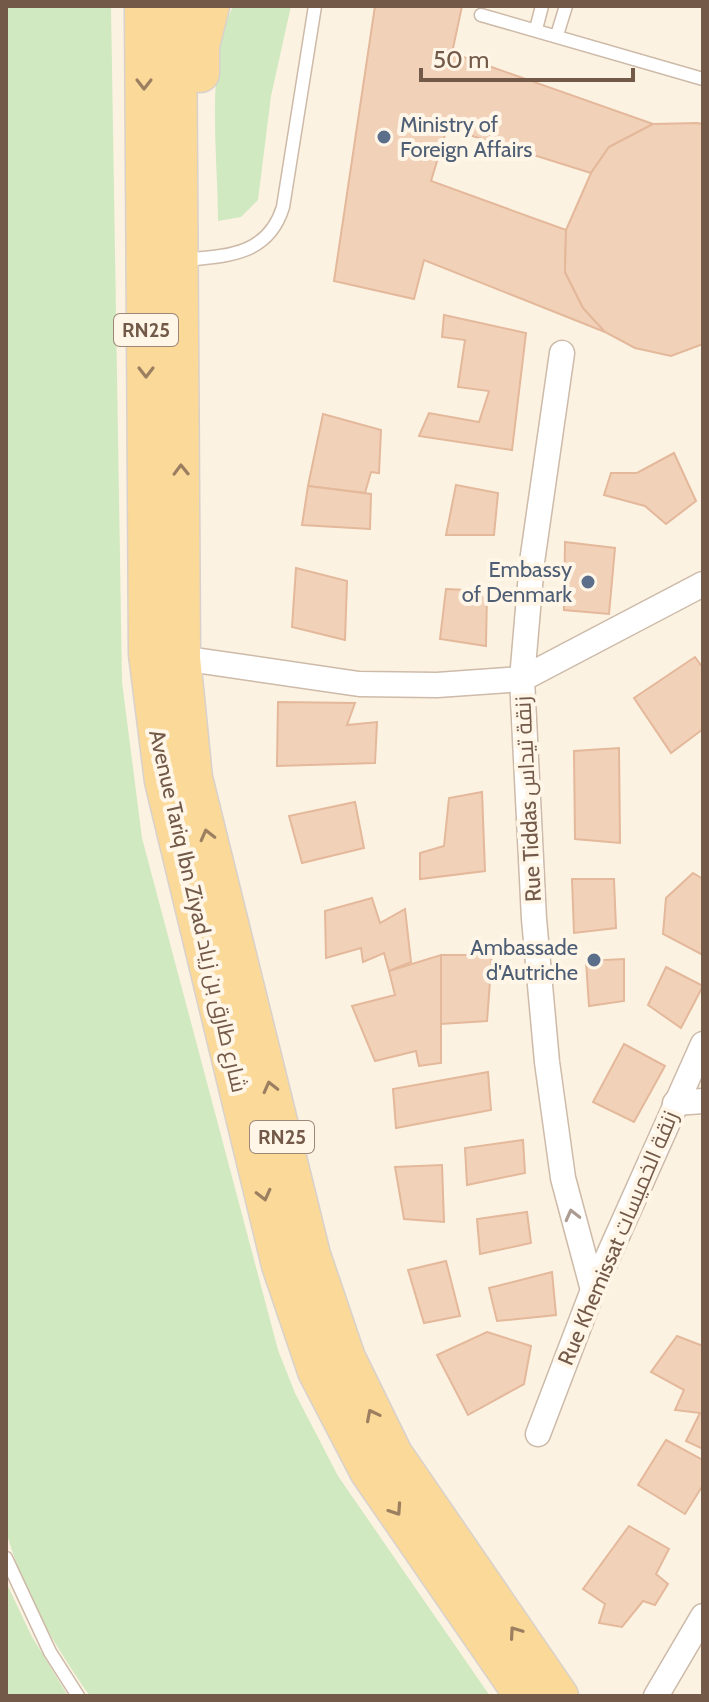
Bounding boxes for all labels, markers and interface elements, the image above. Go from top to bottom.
scale bar [421,32,633,82]
text: 50 m [433,45,489,74]
one-way arrow [135,78,153,91]
place label: Ministry of Foreign Affairs [400,111,532,163]
marker: Ministry of Foreign Affairs [375,128,393,146]
road number: RN25 [114,314,178,346]
one-way arrow [137,366,155,379]
one-way arrow [172,463,190,476]
place label: Embassy of Denmark [462,556,572,608]
marker: Embassy of Denmark [579,573,597,591]
street label: Rue Tiddas زنقة تيداس [509,695,547,903]
street label: Avenue Tariq Ibn Ziyad شارع طارق بن زياد [142,727,253,1095]
one-way arrow [200,829,217,842]
place label: Ambassade d'Autriche [470,934,578,986]
marker: Ambassade d'Autriche [585,951,603,969]
one-way arrow [262,1081,279,1095]
street label: Rue Khemissat زنقة الخميسات [552,1107,684,1369]
road number: RN25 [250,1121,314,1153]
one-way arrow [255,1188,272,1202]
one-way arrow [564,1209,581,1222]
one-way arrow [367,1408,382,1423]
one-way arrow [386,1502,401,1516]
one-way arrow [510,1626,525,1640]

